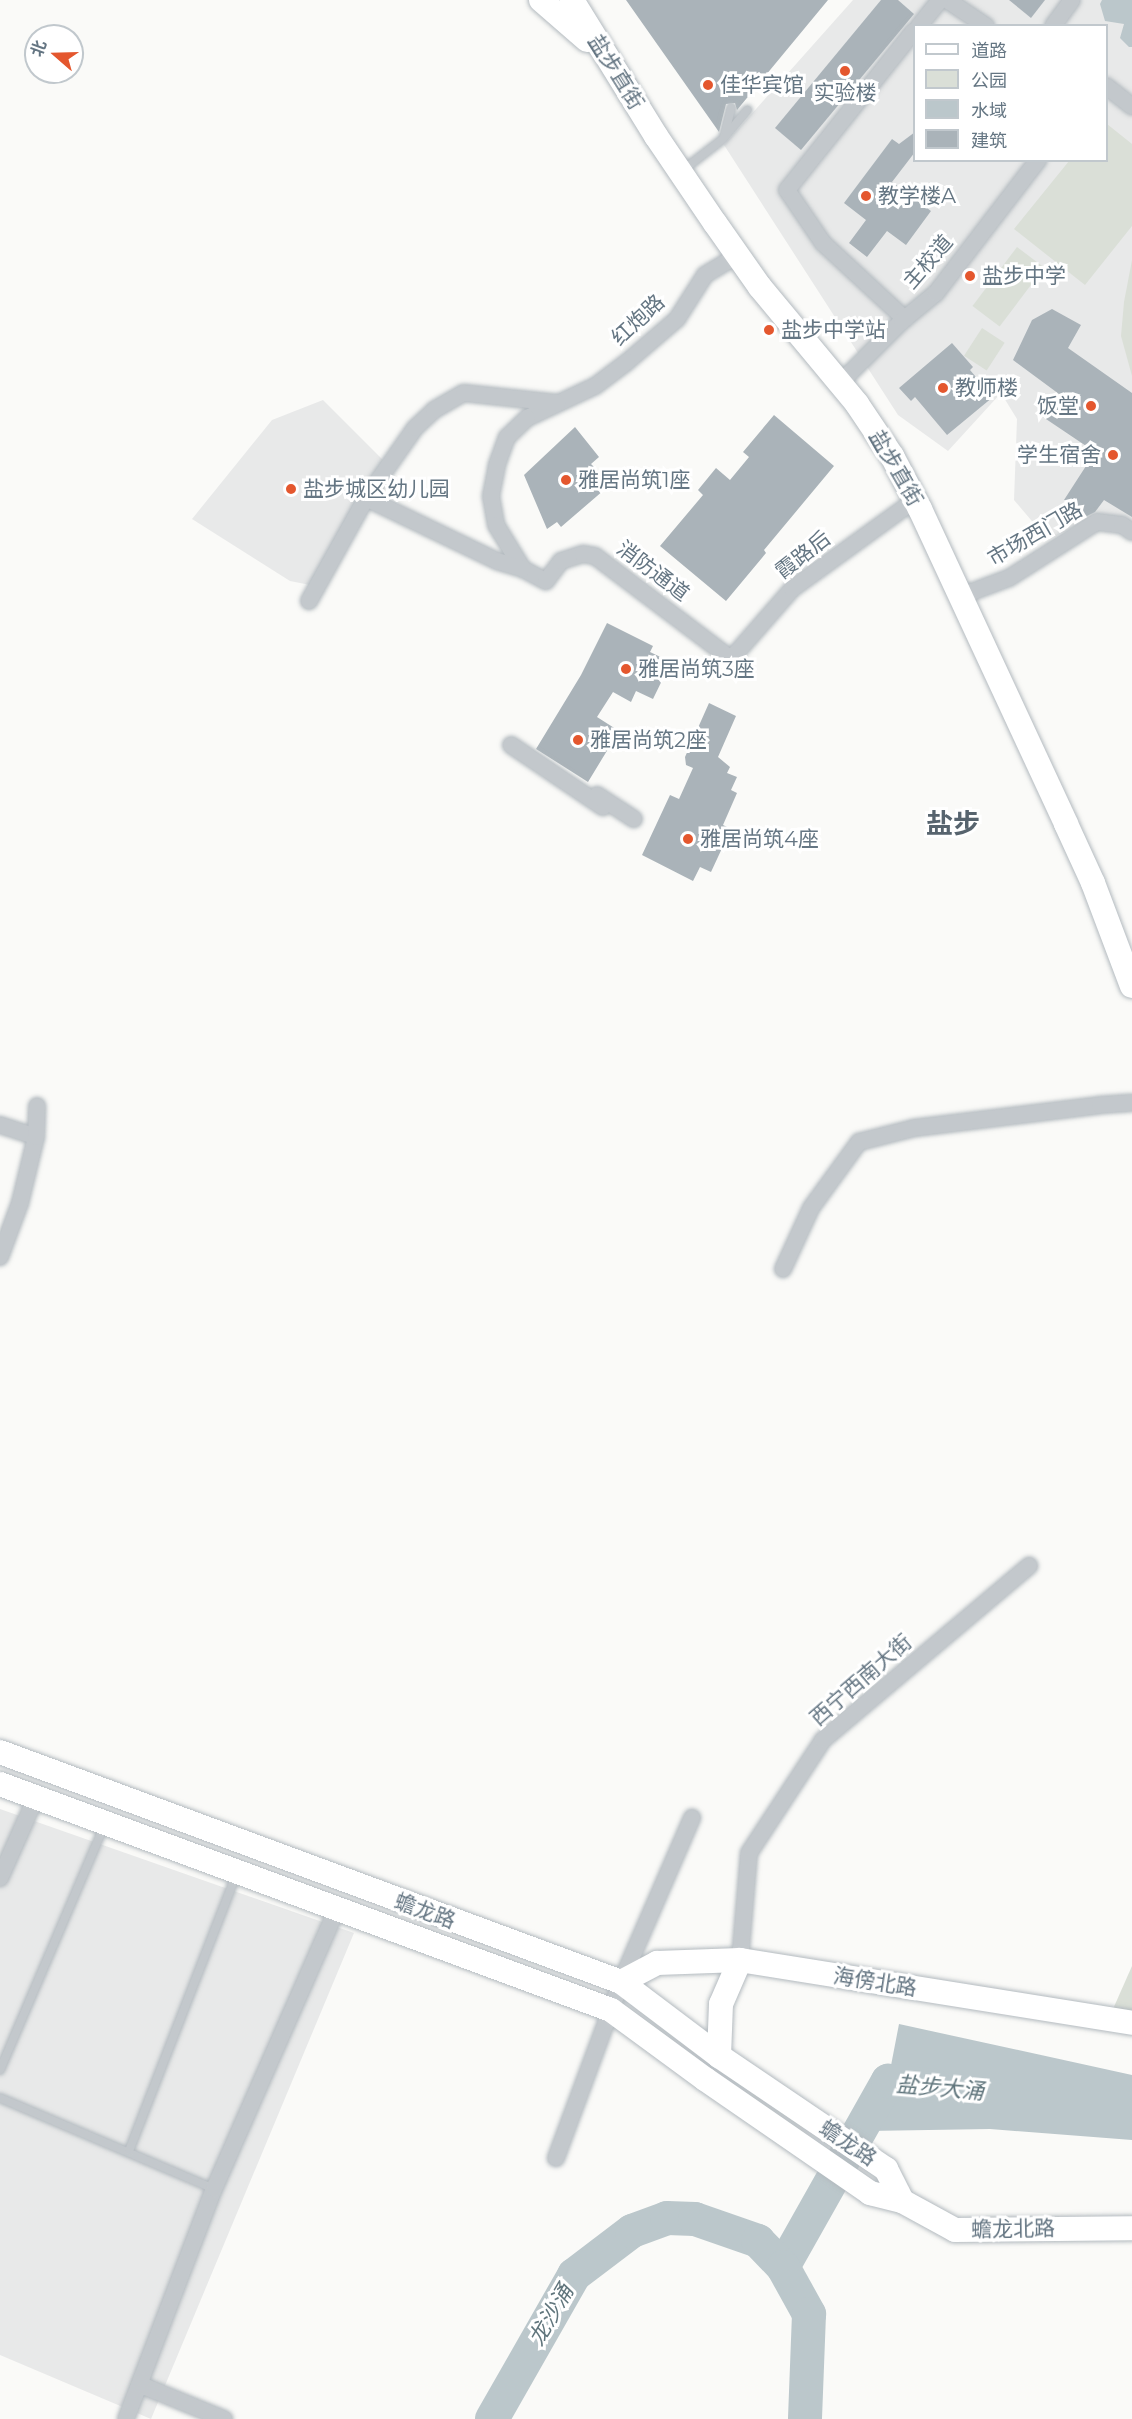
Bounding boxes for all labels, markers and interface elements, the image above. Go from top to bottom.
north arrow [24,24,84,84]
legend [913,24,1108,162]
street label: 盐步直街 [583,30,649,114]
text: 北 [27,38,50,59]
text: 道路 [971,40,1007,62]
marker: 实验楼 [838,64,852,78]
text: 公园 [971,70,1007,92]
place label: 佳华宾馆 [720,72,804,98]
marker: 佳华宾馆 [701,78,715,92]
place label: 实验楼 [814,80,876,106]
text: 水域 [971,100,1007,122]
text: 建筑 [971,130,1007,152]
place label: 教学楼A [878,183,956,209]
marker: 教学楼A [859,189,873,203]
street label: 主校道 [898,230,958,294]
place label: 盐步中学 [982,263,1066,289]
marker: 盐步中学 [963,269,977,283]
street label: 红炮路 [606,289,670,351]
place label: 盐步中学站 [781,317,886,343]
marker: 盐步中学站 [762,323,776,337]
place label: 教师楼 [955,375,1018,401]
marker: 教师楼 [936,381,950,395]
place label: 饭堂 [1037,393,1079,419]
marker: 饭堂 [1084,399,1098,413]
street label: 盐步直街 [864,425,928,511]
place label: 学生宿舍 [1017,442,1101,468]
marker: 学生宿舍 [1106,448,1120,462]
place label: 雅居尚筑1座 [578,467,691,493]
marker: 雅居尚筑1座 [559,473,573,487]
place label: 盐步城区幼儿园 [303,476,450,502]
marker: 盐步城区幼儿园 [284,482,298,496]
street label: 市场西门路 [983,497,1087,571]
street label: 霞路后 [770,526,836,584]
street label: 消防通道 [612,536,694,606]
place label: 雅居尚筑3座 [638,656,755,682]
marker: 雅居尚筑3座 [619,662,633,676]
place label: 雅居尚筑2座 [590,727,707,753]
marker: 雅居尚筑2座 [571,733,585,747]
district label: 盐步 [926,808,980,840]
place label: 雅居尚筑4座 [700,826,819,852]
marker: 雅居尚筑4座 [681,832,695,846]
street label: 西宁西南大街 [805,1629,917,1731]
street label: 蟾龙路 [391,1888,459,1934]
street label: 海傍北路 [832,1963,918,2001]
water label: 盐步大涌 [895,2071,985,2105]
street label: 蟾龙路 [815,2115,881,2171]
street label: 蟾龙北路 [971,2216,1055,2242]
water label: 龙沙涌 [523,2280,579,2350]

